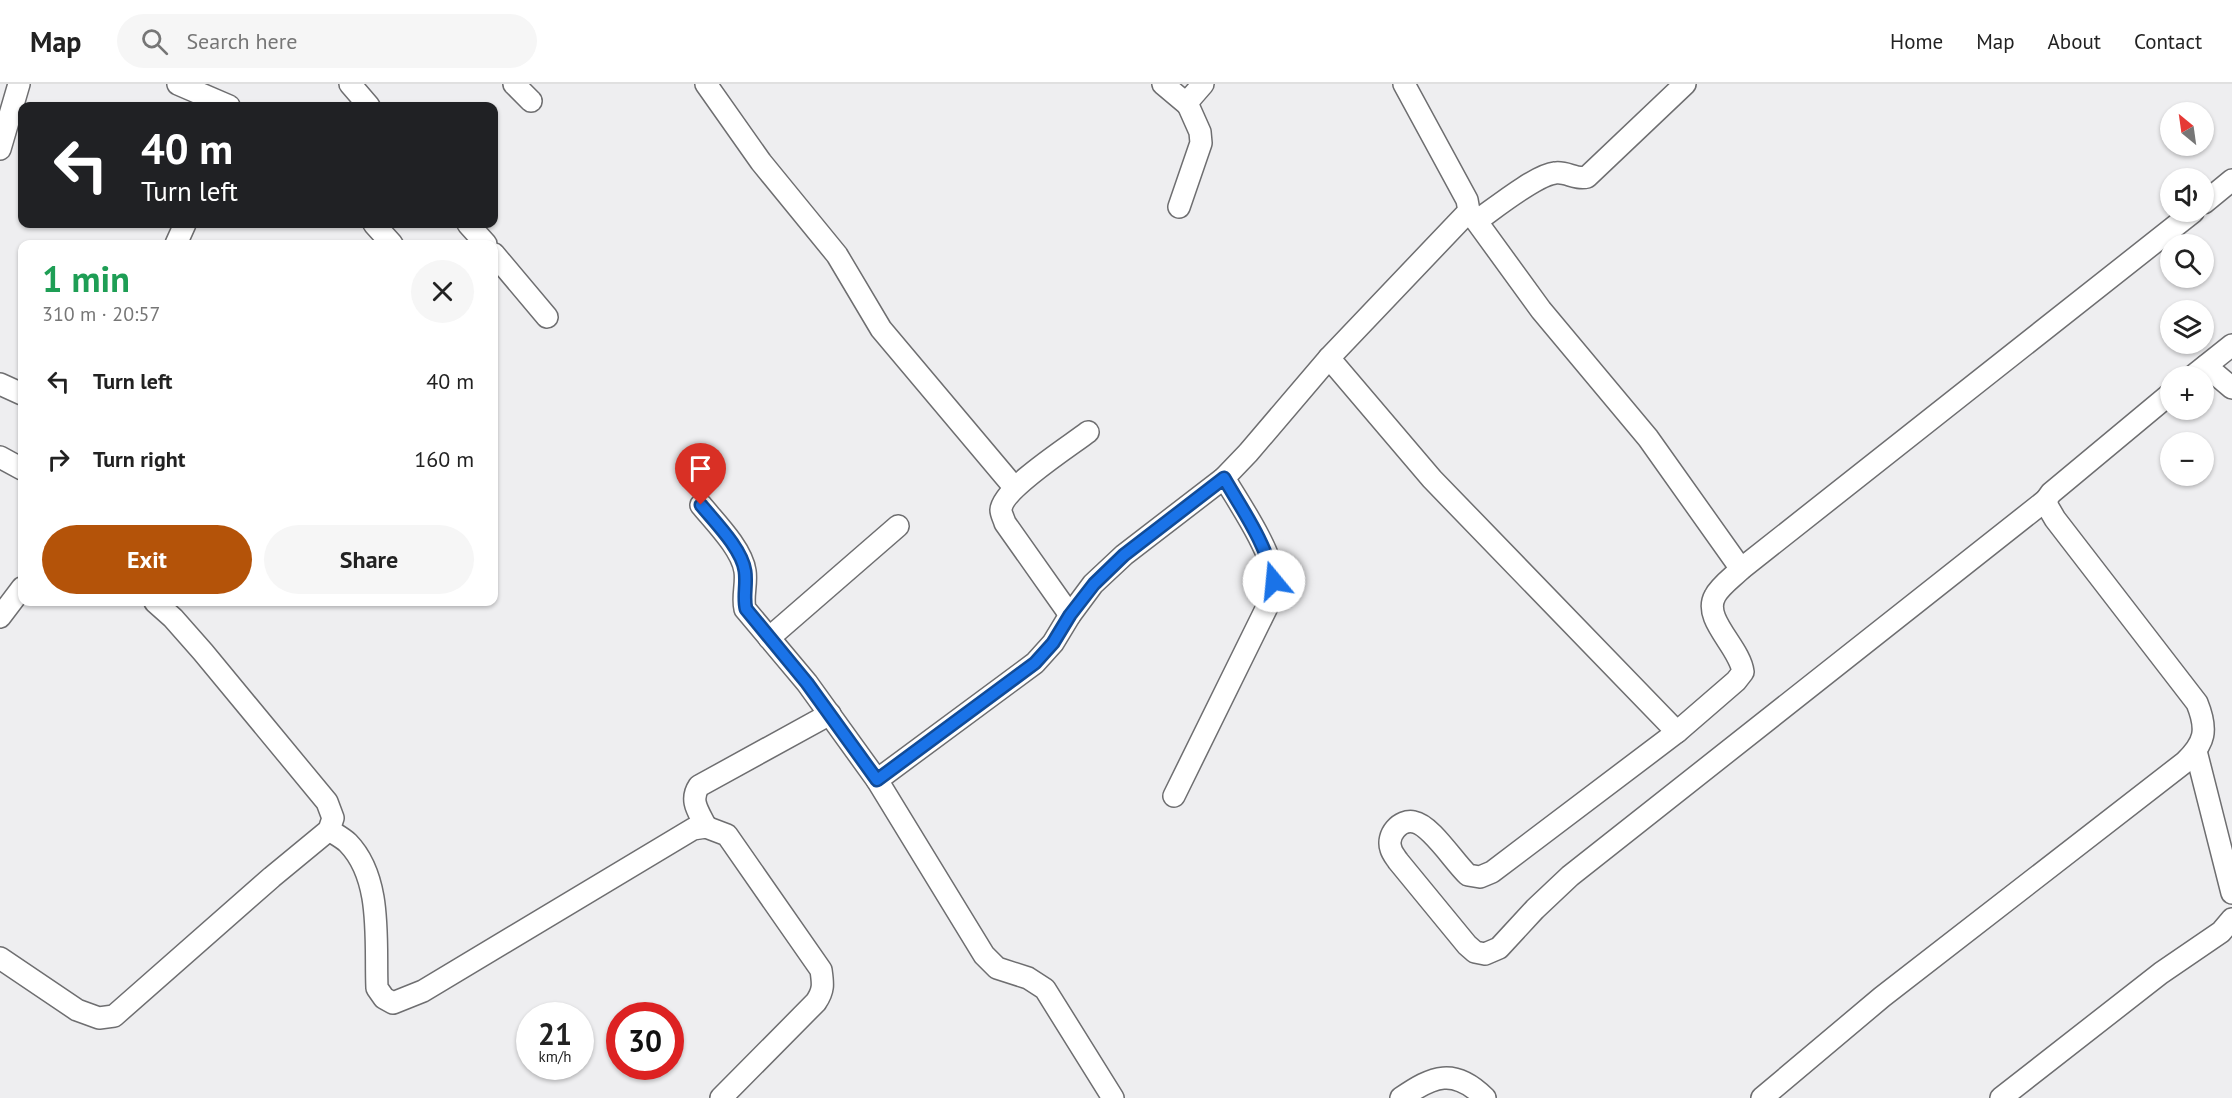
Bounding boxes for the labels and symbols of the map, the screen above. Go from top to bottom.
north arrow [2160,102,2214,156]
pin [675,443,726,505]
position arrow [1242,549,1306,613]
speed limit sign: 30 [606,1002,684,1080]

